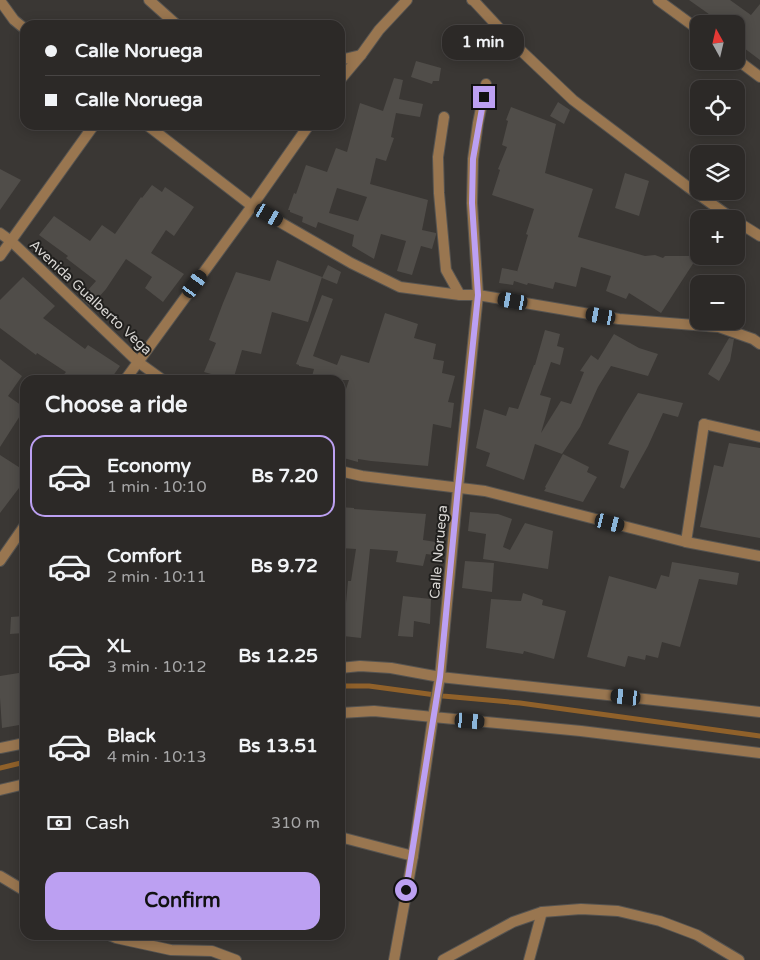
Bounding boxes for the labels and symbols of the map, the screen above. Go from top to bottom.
north arrow [690,15,745,70]
callout: 1 min [443,24,525,59]
route end [473,86,495,108]
car [252,201,285,229]
street label: Avenida Gualberto Vega [26,236,155,359]
car [180,267,209,301]
car [496,291,529,311]
car [584,306,617,326]
street label: Calle Noruega [426,504,451,600]
car [593,512,626,534]
car [610,688,641,706]
car [454,712,485,730]
route start [395,879,417,901]

